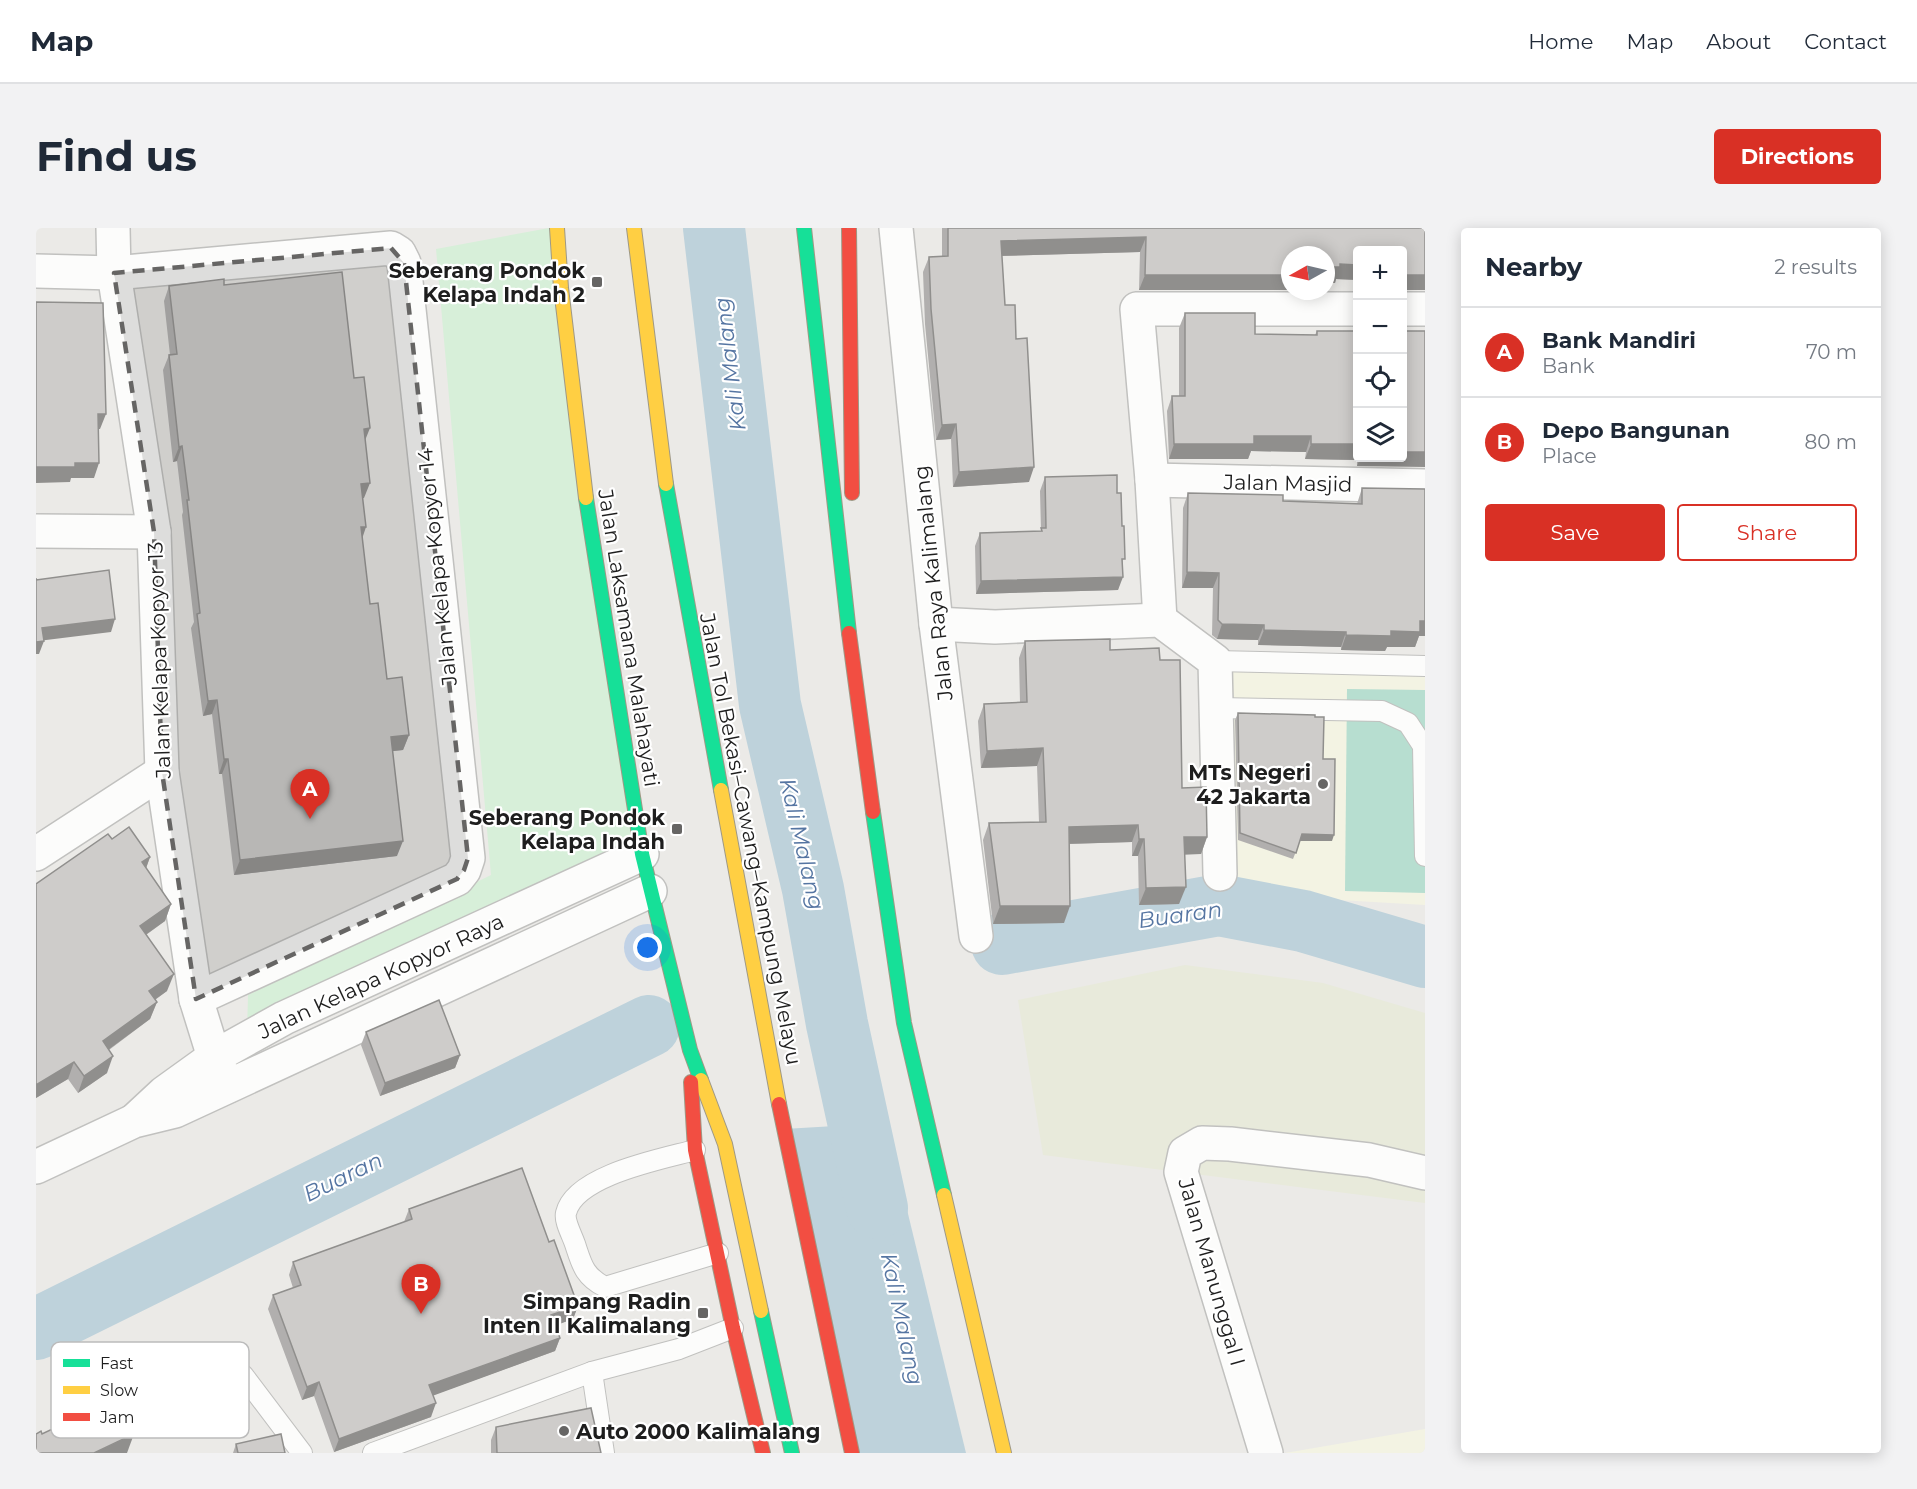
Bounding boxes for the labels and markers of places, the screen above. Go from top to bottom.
place label: Seberang Pondok Kelapa Indah 2 [389,258,585,307]
marker: Seberang Pondok Kelapa Indah 2 [590,275,604,289]
place label: MTs Negeri 42 Jakarta [1188,760,1311,809]
pin: A [290,770,330,819]
marker: MTs Negeri 42 Jakarta [1316,777,1330,791]
place label: Seberang Pondok Kelapa Indah [469,805,665,854]
marker: Seberang Pondok Kelapa Indah [670,822,684,836]
pin: B [402,1264,440,1314]
place label: Simpang Radin Inten II Kalimalang [483,1289,691,1338]
marker: Simpang Radin Inten II Kalimalang [696,1306,710,1320]
place label: Auto 2000 Kalimalang [575,1419,820,1444]
marker: Auto 2000 Kalimalang [557,1424,571,1438]

